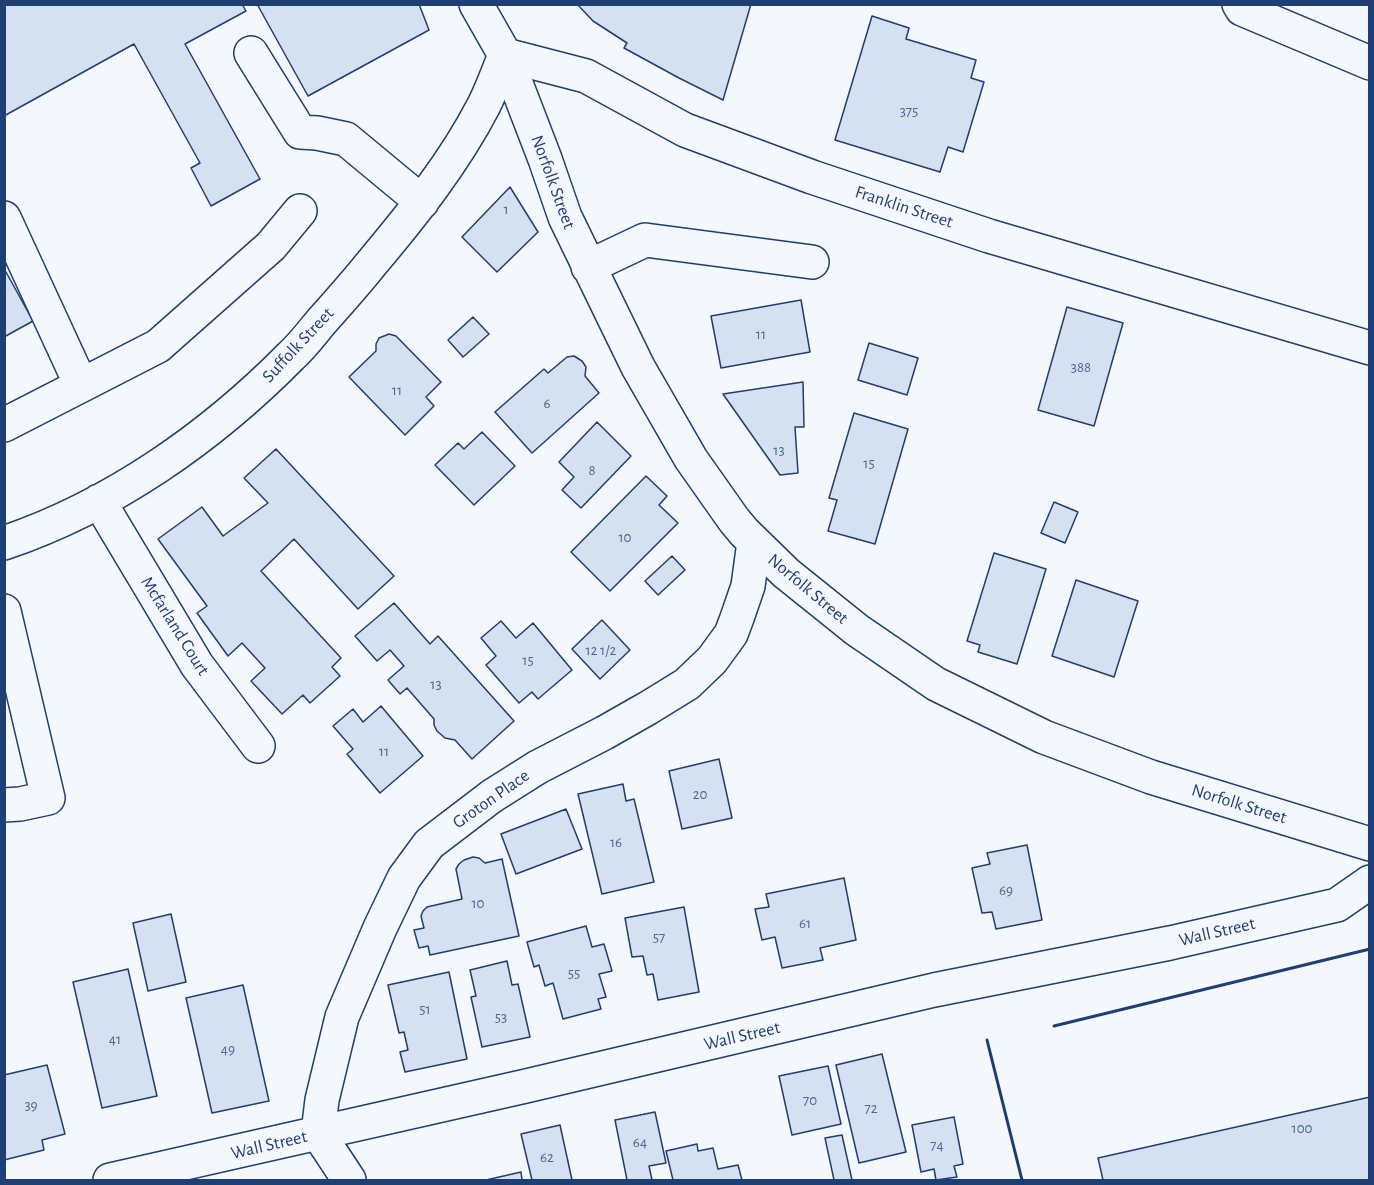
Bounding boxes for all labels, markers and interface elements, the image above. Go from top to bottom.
house number: 375 [900,102,918,120]
street label: Norfolk Street [526,132,580,232]
street label: Franklin Street [852,181,956,233]
house number: 1 [503,200,509,218]
street label: Suffolk Street [258,303,338,387]
house number: 11 [756,325,766,343]
house number: 388 [1071,358,1091,376]
house number: 11 [392,381,402,399]
house number: 6 [543,394,551,412]
house number: 13 [773,441,785,459]
house number: 15 [863,454,875,472]
house number: 8 [588,461,596,479]
house number: 10 [618,528,632,546]
street label: Norfolk Street [763,549,853,629]
street label: Mcfarland Court [136,573,214,679]
house number: 12 1/2 [586,641,616,659]
house number: 15 [522,651,534,669]
house number: 13 [430,675,442,693]
house number: 11 [379,742,389,760]
street label: Groton Place [448,765,534,833]
street label: Norfolk Street [1189,779,1289,829]
house number: 20 [693,785,707,803]
house number: 16 [610,833,622,851]
house number: 69 [999,881,1013,899]
house number: 10 [471,894,485,912]
street label: Wall Street [1177,913,1257,951]
house number: 61 [799,914,811,932]
house number: 57 [653,928,665,946]
house number: 55 [568,964,580,982]
house number: 51 [419,1000,431,1018]
house number: 53 [495,1008,507,1026]
street label: Wall Street [702,1017,782,1055]
house number: 41 [109,1030,121,1048]
house number: 49 [221,1040,235,1058]
house number: 70 [803,1091,817,1109]
house number: 39 [24,1096,38,1114]
house number: 72 [864,1099,878,1117]
house number: 100 [1292,1119,1312,1137]
street label: Wall Street [229,1126,309,1164]
house number: 64 [633,1133,647,1151]
house number: 74 [930,1136,944,1154]
house number: 62 [540,1148,554,1166]

